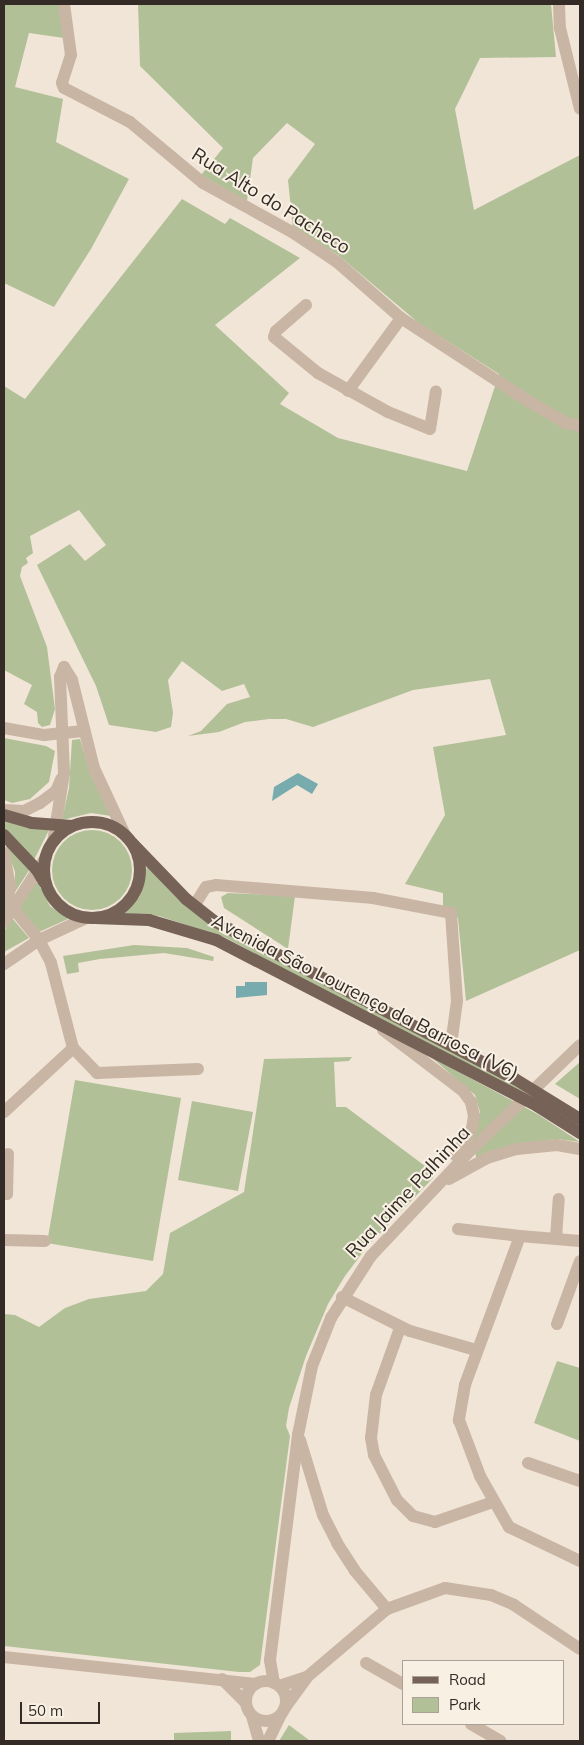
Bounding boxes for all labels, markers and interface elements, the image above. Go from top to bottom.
street label: Rua Alto do Pacheco [187,143,355,259]
street label: Avenida São Lourenço da Barrosa (V6) [208,909,522,1085]
street label: Rua Jaime Palhinha [341,1121,475,1263]
legend [402,1660,564,1725]
text: Road [449,1670,486,1689]
scale bar [22,1692,102,1724]
text: Park [449,1695,481,1714]
text: 50 m [28,1701,63,1720]

